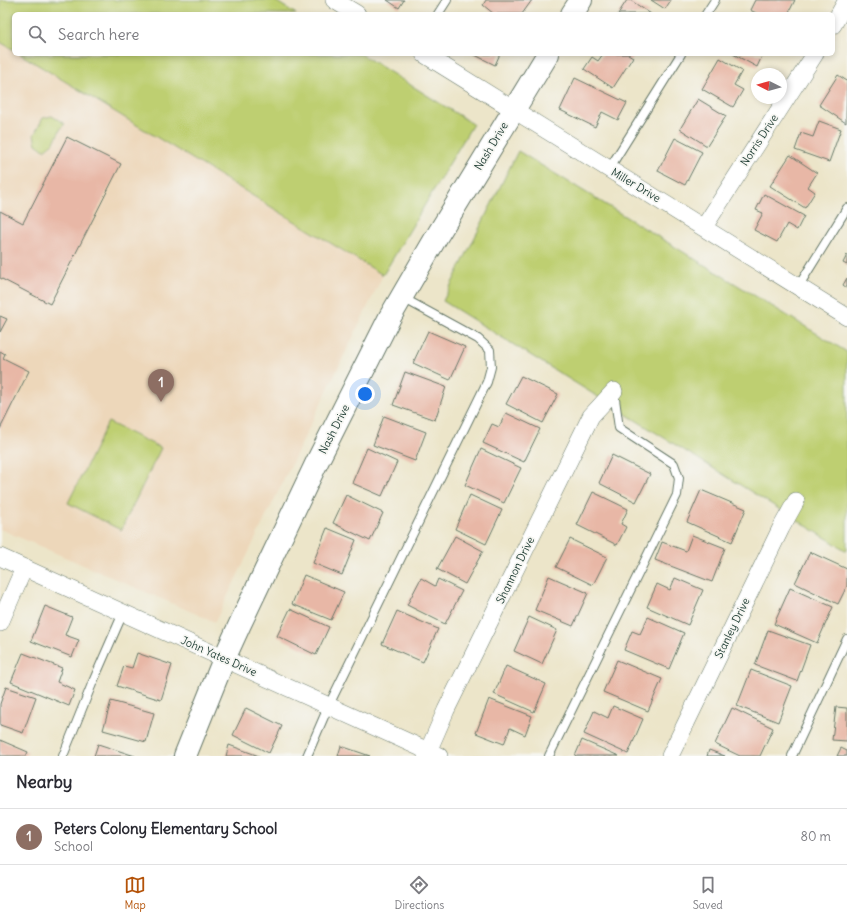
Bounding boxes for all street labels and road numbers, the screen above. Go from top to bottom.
street label: Norris Drive [737,111,781,168]
street label: Nash Drive [471,119,511,173]
street label: Miller Drive [609,165,663,205]
street label: Nash Drive [316,402,352,456]
street label: Shannon Drive [493,534,537,606]
street label: Stanley Drive [711,595,753,661]
street label: John Yates Drive [179,633,259,679]

